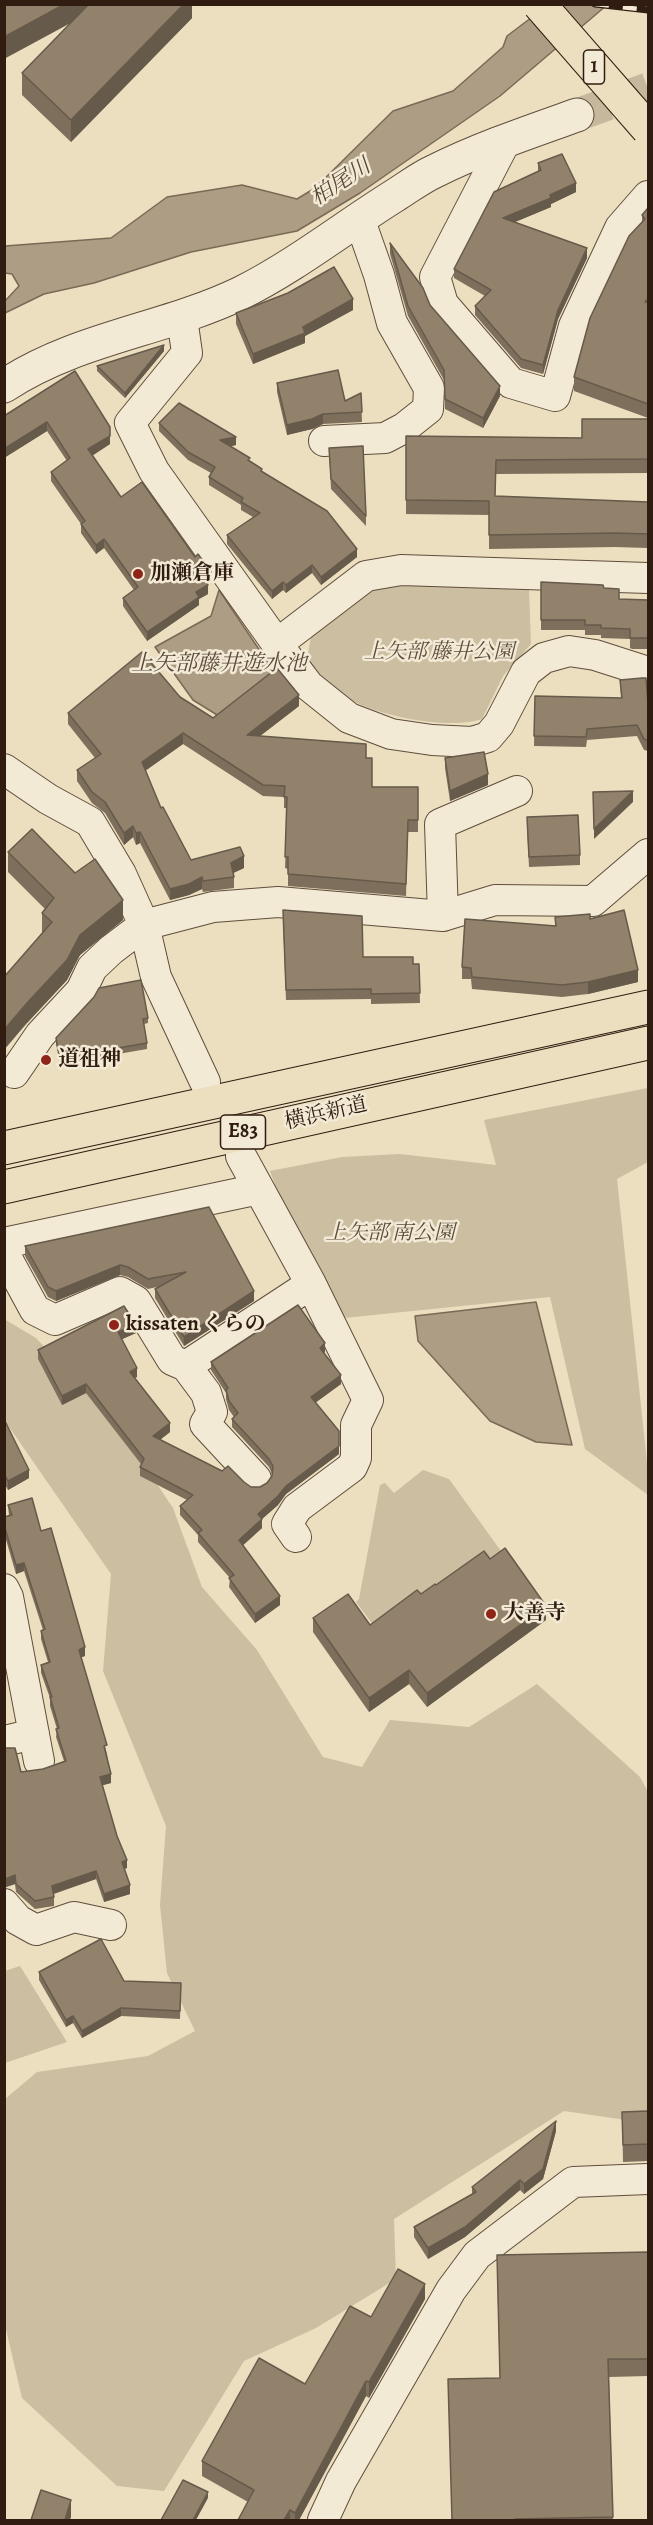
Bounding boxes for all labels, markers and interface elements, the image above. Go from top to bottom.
road number: 1 [584,50,604,84]
water label: 柏尾川 [306,154,376,212]
place label: 加瀬倉庫 [150,561,234,587]
marker: 加瀬倉庫 [131,567,145,581]
park label: 上矢部 藤井公園 [364,640,514,666]
water label: 上矢部藤井遊水池 [131,652,307,678]
place label: 道祖神 [58,1047,121,1073]
marker: 道祖神 [39,1053,53,1067]
street label: 横浜新道 [282,1092,370,1136]
road number: E83 [220,1115,266,1149]
park label: 上矢部 南公園 [325,1221,455,1247]
place label: kissaten くらの [126,1312,265,1338]
marker: kissaten くらの [107,1318,121,1332]
place label: 大善寺 [503,1601,566,1627]
marker: 大善寺 [484,1607,498,1621]

